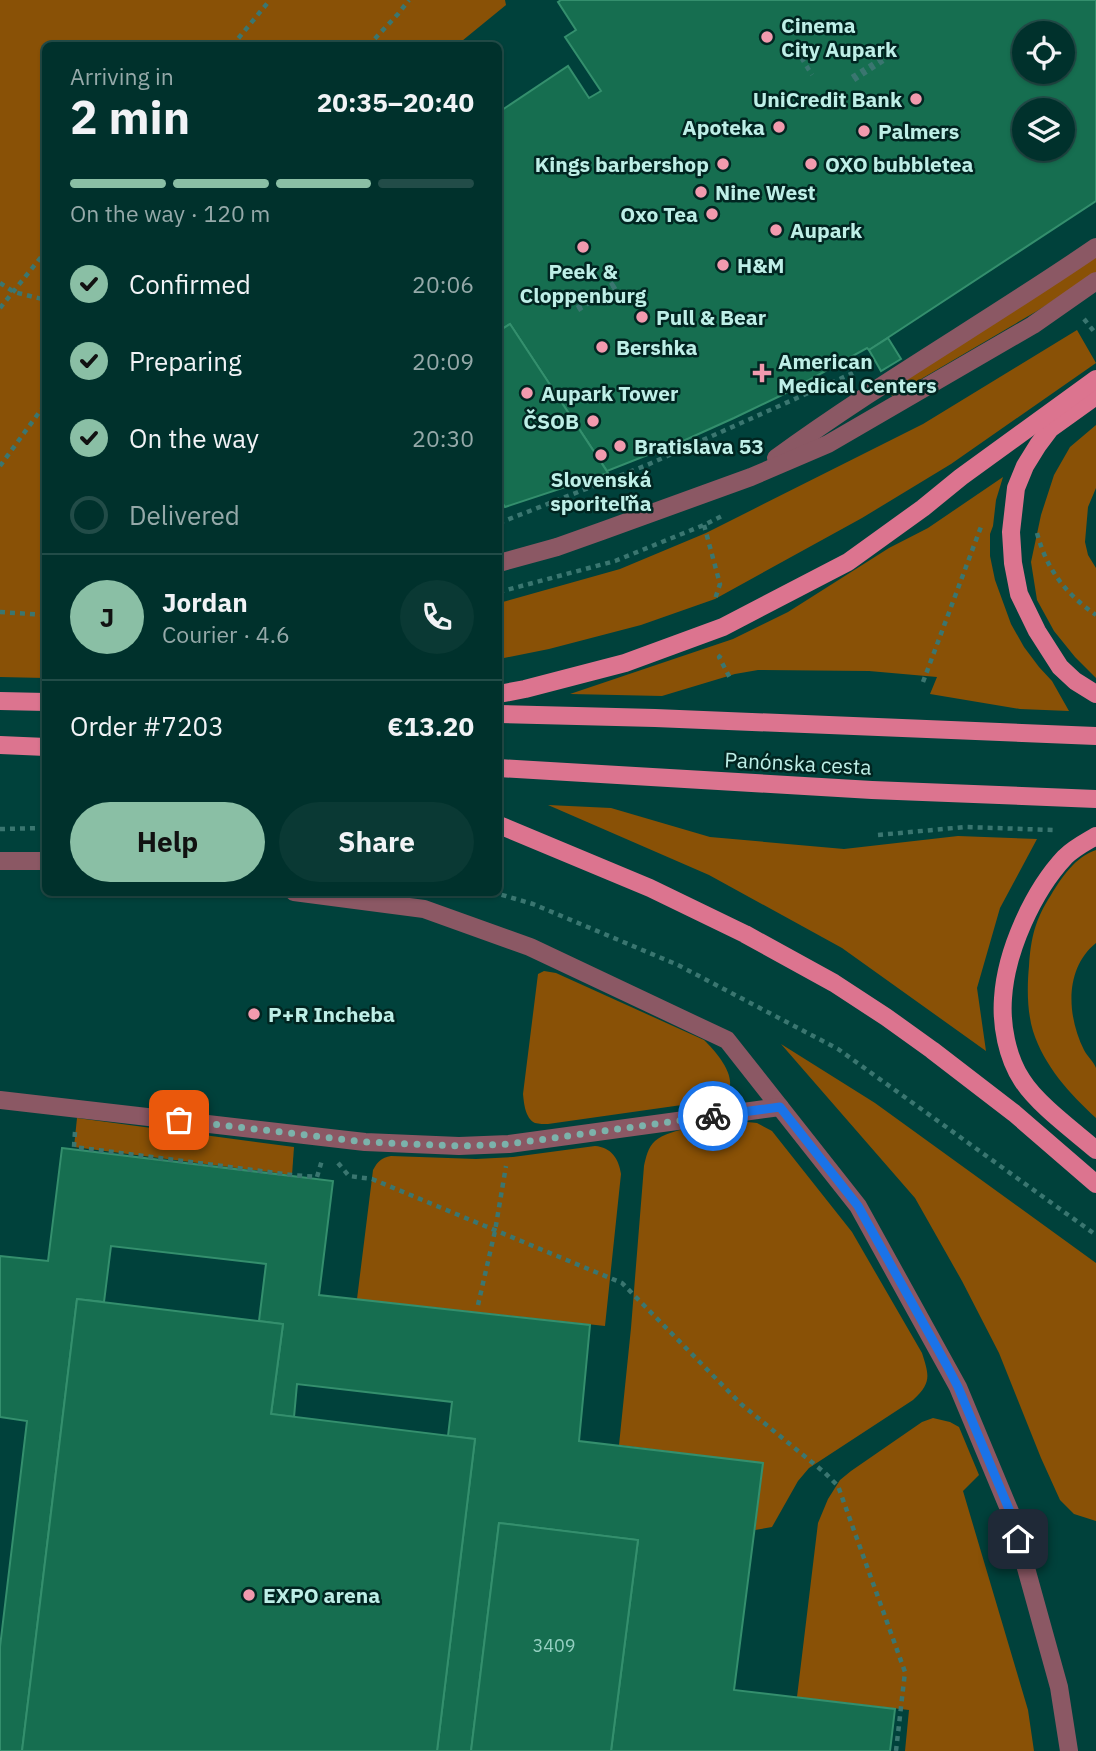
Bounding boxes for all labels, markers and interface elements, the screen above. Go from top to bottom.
place label: Cinema City Aupark [781,11,898,63]
map controls [1012,21,1075,161]
button: locate [1012,21,1075,84]
marker: Cinema City Aupark [759,29,775,45]
text: Arriving in [70,61,174,91]
text: 20:35–20:40 [317,85,474,119]
place label: UniCredit Bank [753,85,903,113]
text: 2 min [70,87,190,147]
marker: UniCredit Bank [908,91,924,107]
button: layers [1012,98,1075,161]
place label: Apoteka [682,113,765,141]
place label: Palmers [878,117,959,145]
marker: Apoteka [771,119,787,135]
marker: Palmers [856,123,872,139]
place label: Kings barbershop [535,150,709,178]
place label: OXO bubbletea [825,150,974,178]
marker: Kings barbershop [715,156,731,172]
marker: OXO bubbletea [803,156,819,172]
place label: Nine West [715,178,816,206]
marker: Nine West [693,184,709,200]
text: On the way · 120 m [70,198,270,228]
place label: Oxo Tea [620,200,698,228]
marker: Oxo Tea [704,206,720,222]
place label: Aupark [790,216,863,244]
marker: Aupark [768,222,784,238]
marker: Peek & Cloppenburg [575,239,591,255]
place label: H&M [737,251,785,279]
place label: Peek & Cloppenburg [520,257,647,309]
marker: H&M [715,257,731,273]
icon: check [70,265,108,303]
text: Confirmed [129,267,251,301]
text: 20:06 [412,269,474,299]
place label: Pull & Bear [656,303,767,331]
marker: Pull & Bear [634,309,650,325]
place label: Bershka [616,333,698,361]
marker: Bershka [594,339,610,355]
icon: check [70,342,108,380]
text: Preparing [129,344,242,378]
text: 20:09 [412,346,474,376]
place label: American Medical Centers [778,347,937,399]
marker: American Medical Centers [752,363,772,383]
place label: Aupark Tower [541,379,679,407]
marker: Aupark Tower [519,385,535,401]
place label: ČSOB [523,407,579,435]
marker: ČSOB [585,413,601,429]
icon: check [70,419,108,457]
text: On the way [129,421,259,455]
text: 20:30 [412,423,474,453]
place label: Bratislava 53 [634,432,764,460]
marker: Bratislava 53 [612,438,628,454]
marker: Slovenská sporiteľňa [593,447,609,463]
place label: Slovenská sporiteľňa [550,465,652,517]
text: Delivered [129,498,240,532]
button: phone [400,580,474,654]
text: Jordan [162,585,248,619]
text: J [100,600,114,634]
text: Courier · 4.6 [162,619,290,649]
text: Order #7203 [70,709,224,743]
text: €13.20 [387,709,474,743]
street label: Panónska cesta [724,745,872,781]
button: Help [70,802,265,882]
button: Share [279,802,474,882]
place label: P+R Incheba [268,1000,395,1028]
marker: P+R Incheba [246,1006,262,1022]
courier [678,1081,748,1151]
pin [149,1090,209,1150]
icon: bike [694,1097,732,1135]
icon: bag [160,1101,198,1139]
pin [988,1509,1048,1569]
icon: home [999,1520,1037,1558]
place label: EXPO arena [263,1581,380,1609]
marker: EXPO arena [241,1587,257,1603]
house number: 3409 [532,1634,576,1657]

